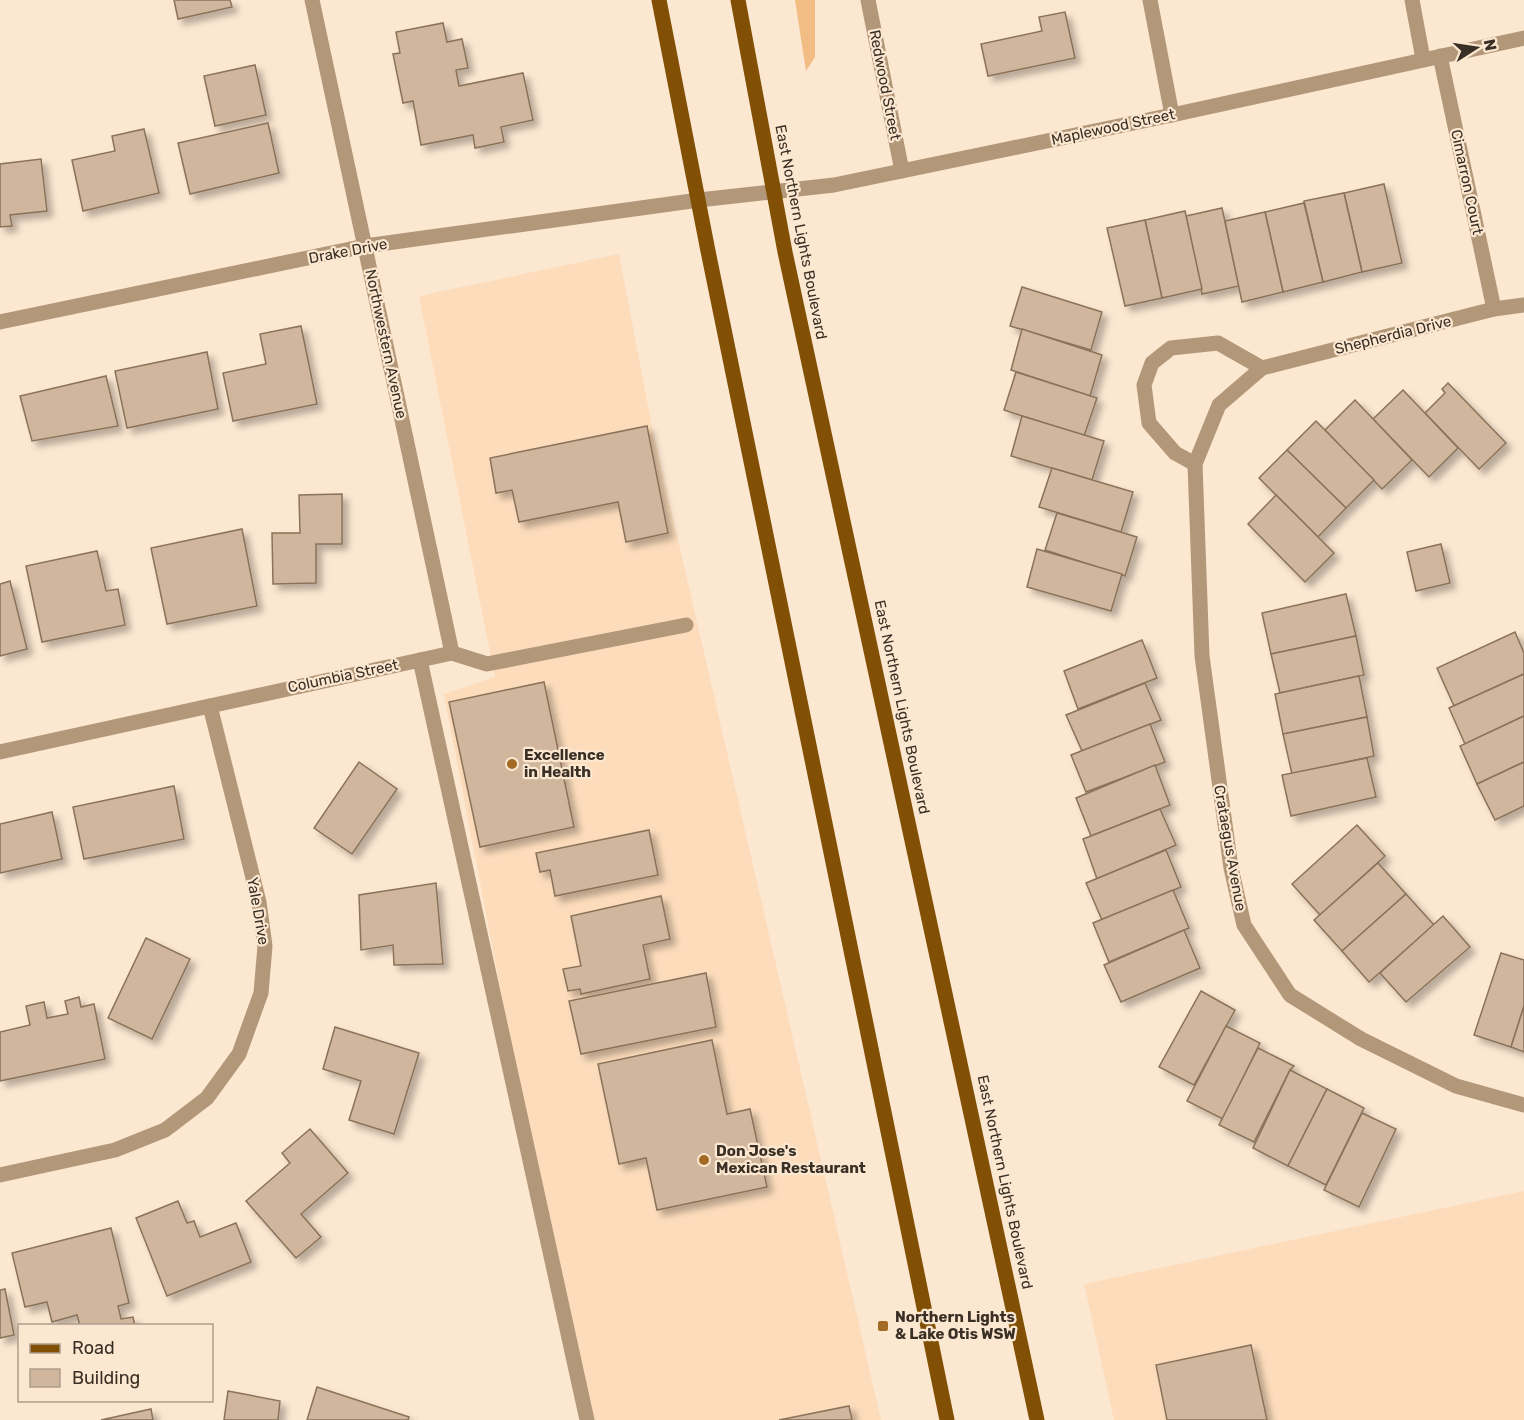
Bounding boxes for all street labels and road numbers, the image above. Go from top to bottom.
street label: Redwood Street [865,28,905,142]
street label: Maplewood Street [1050,105,1177,149]
street label: East Northern Lights Boulevard [771,123,831,341]
street label: Cimarron Court [1447,128,1487,236]
street label: Drake Drive [307,235,389,267]
street label: Northwestern Avenue [361,268,411,420]
street label: Shepherdia Drive [1333,312,1453,358]
street label: East Northern Lights Boulevard [870,598,934,816]
street label: Columbia Street [286,655,400,696]
street label: Crataegus Avenue [1210,784,1250,912]
street label: Yale Drive [243,876,273,946]
street label: East Northern Lights Boulevard [973,1073,1037,1291]

